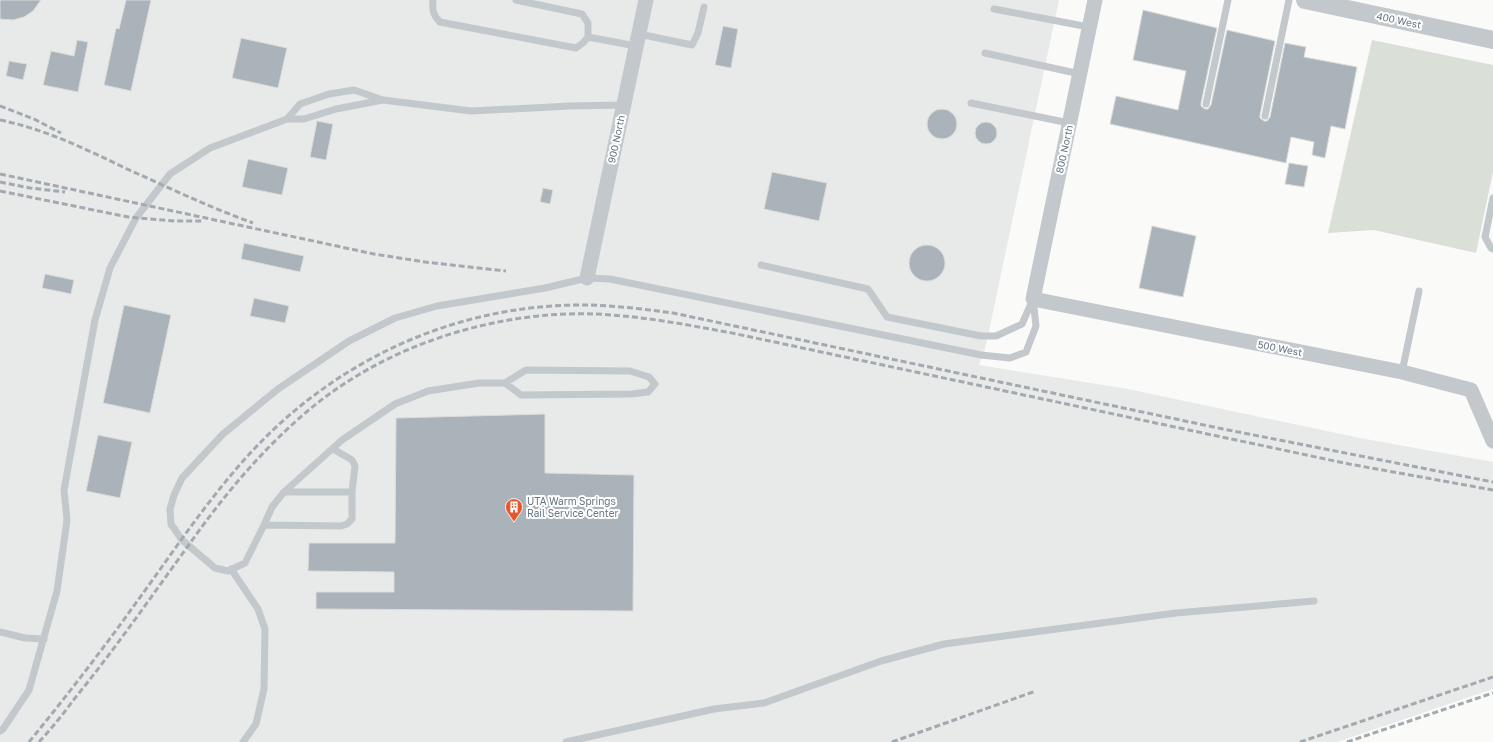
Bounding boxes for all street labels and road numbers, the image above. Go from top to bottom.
street label: 400 West [1376,9,1422,31]
street label: 900 North [605,114,627,164]
street label: 800 North [1053,124,1075,174]
street label: 500 West [1257,338,1303,358]

